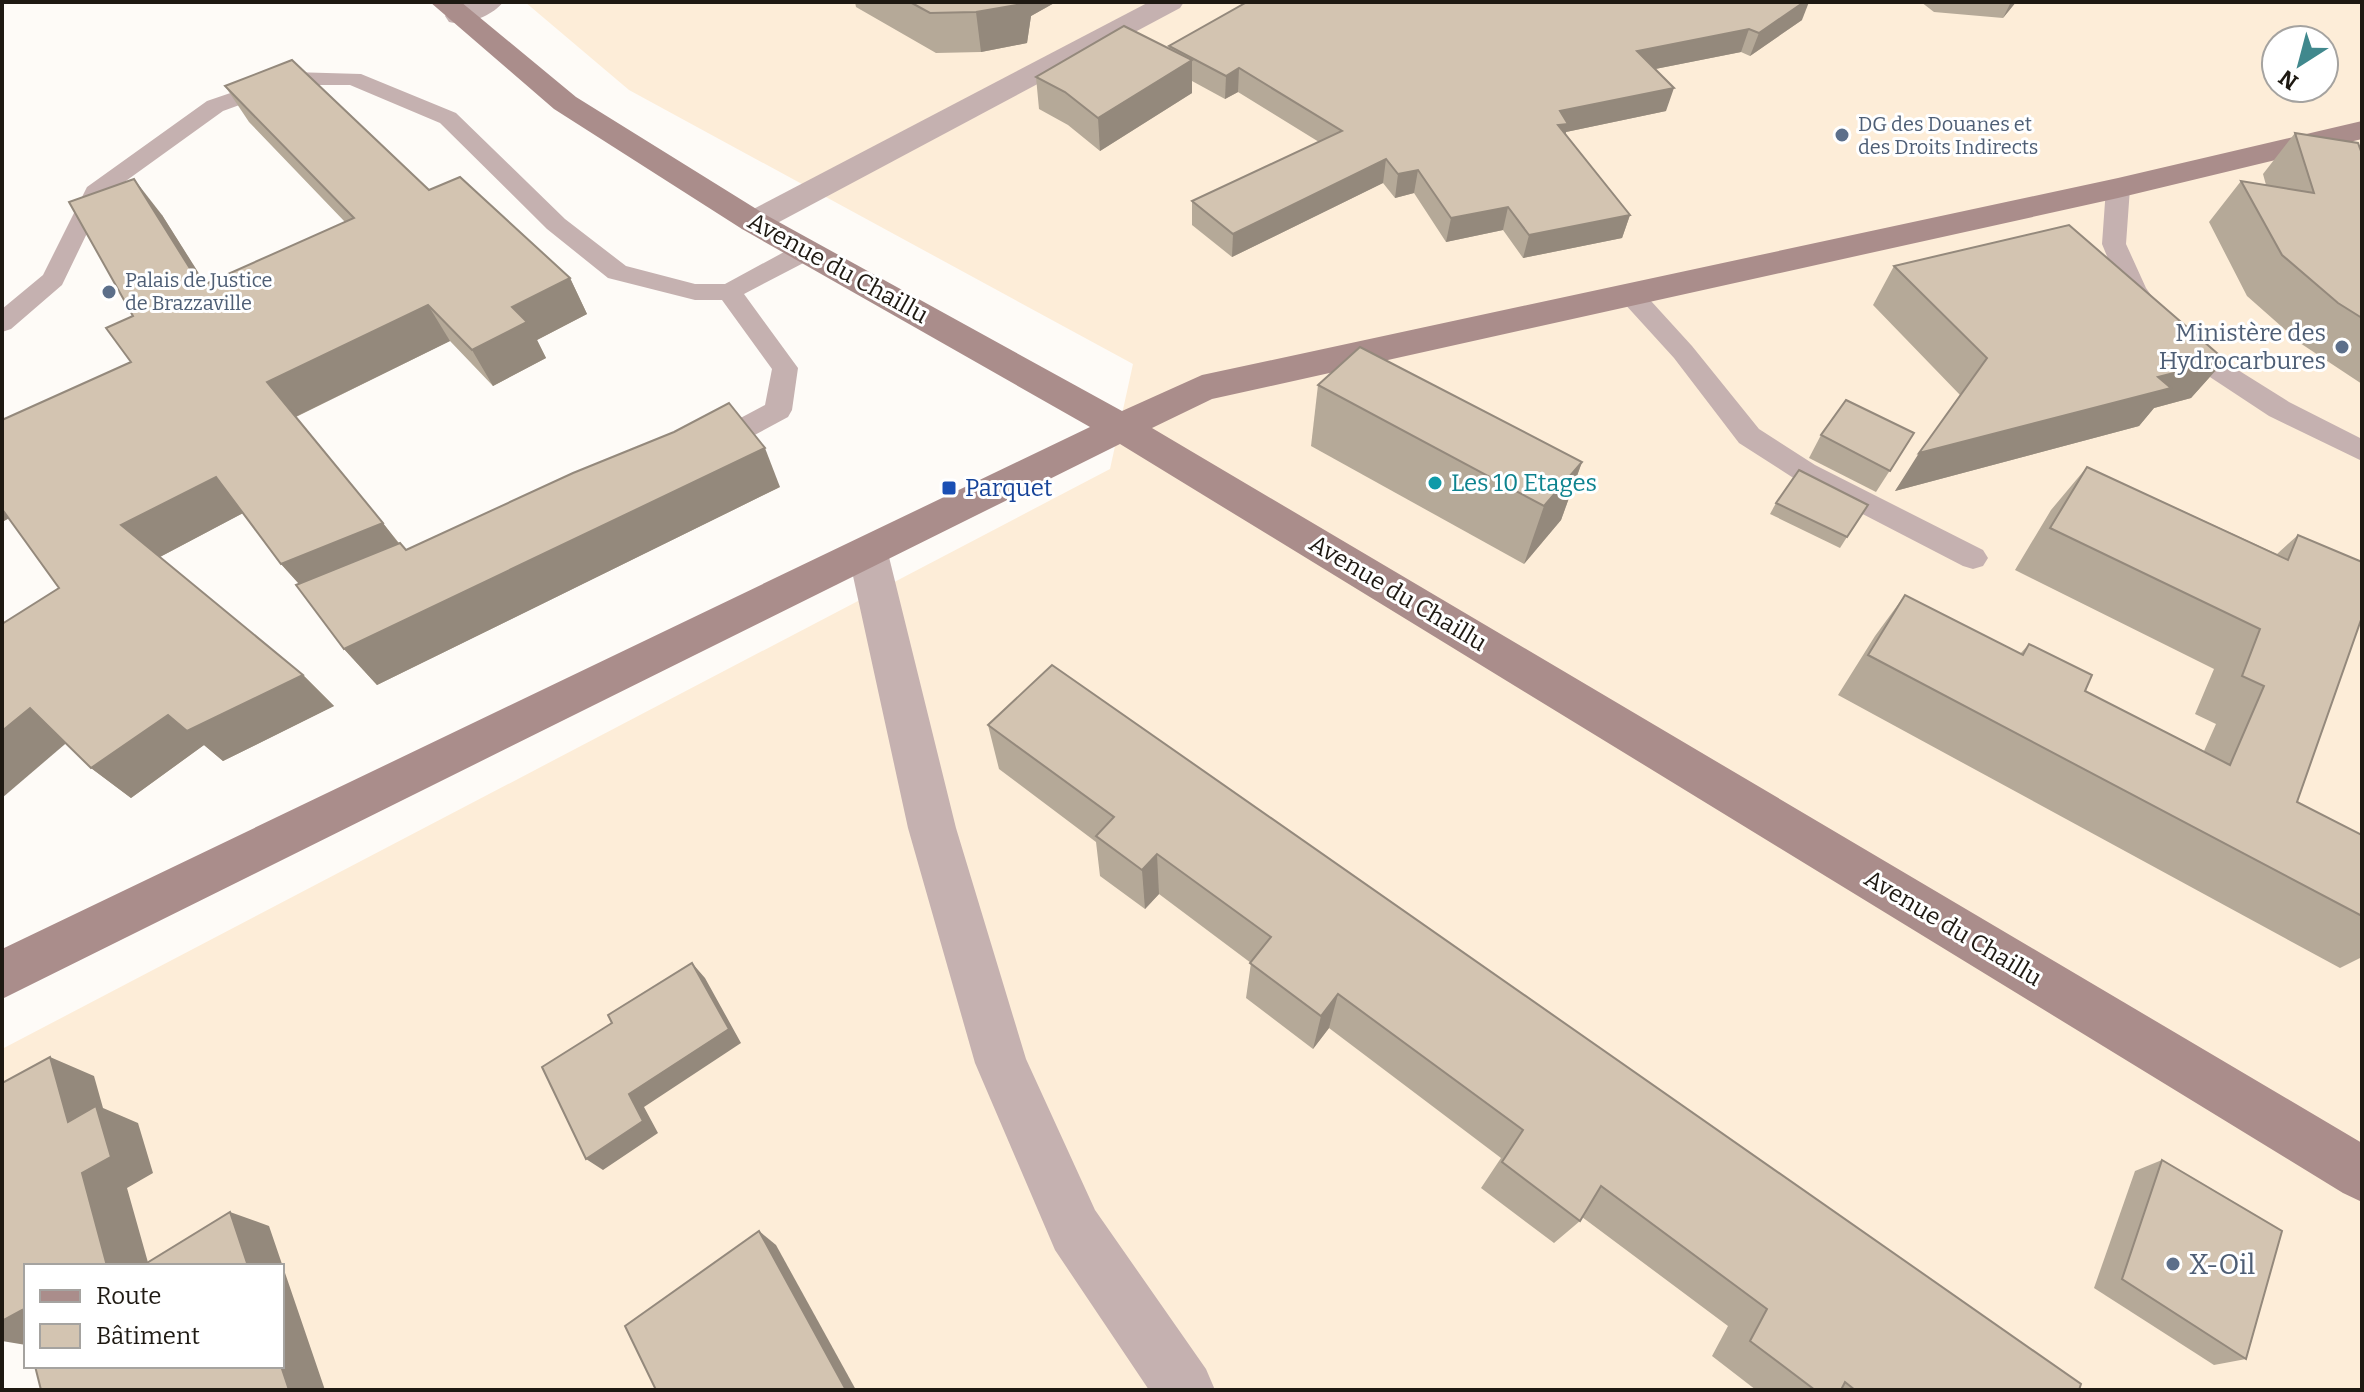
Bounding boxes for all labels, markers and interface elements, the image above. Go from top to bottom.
north arrow [2260,24,2340,104]
text: N [2274,64,2303,96]
place label: DG des Douanes et des Droits Indirects [1858,112,2038,159]
marker: DG des Douanes et des Droits Indirects [1833,126,1851,144]
street label: Avenue du Chaillu [743,207,933,329]
place label: Palais de Justice de Brazzaville [125,268,272,315]
marker: Palais de Justice de Brazzaville [100,283,118,301]
place label: Ministère des Hydrocarbures [2159,319,2326,375]
marker: Ministère des Hydrocarbures [2333,338,2351,356]
place label: Les 10 Etages [1451,469,1597,497]
place label: Parquet [965,474,1053,502]
marker: Les 10 Etages [1426,474,1444,492]
marker: Parquet [940,479,958,497]
street label: Avenue du Chaillu [1304,529,1492,657]
street label: Avenue du Chaillu [1859,864,2047,992]
place label: X-Oil [2189,1248,2255,1281]
marker: X-Oil [2164,1255,2182,1273]
legend [24,1264,284,1368]
text: Route [96,1282,161,1310]
text: Bâtiment [96,1322,200,1350]

